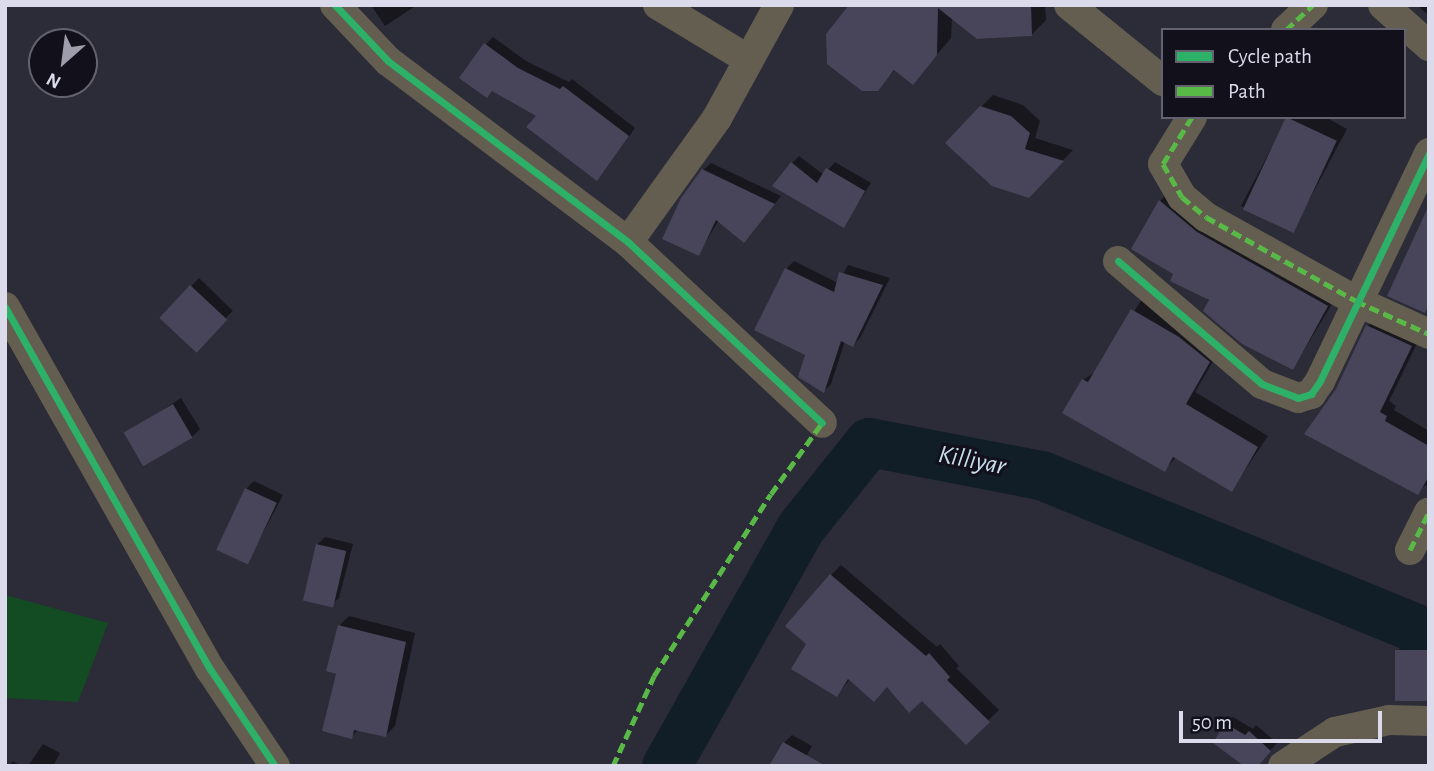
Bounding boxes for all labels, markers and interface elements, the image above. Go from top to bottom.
north arrow [28,28,98,98]
legend [1161,28,1406,119]
text: Cycle path [1228,46,1312,67]
text: N [44,69,64,92]
text: Path [1228,81,1266,102]
water label: Killiyar [936,439,1008,483]
scale bar [1182,698,1385,742]
text: 50 m [1192,712,1232,733]

